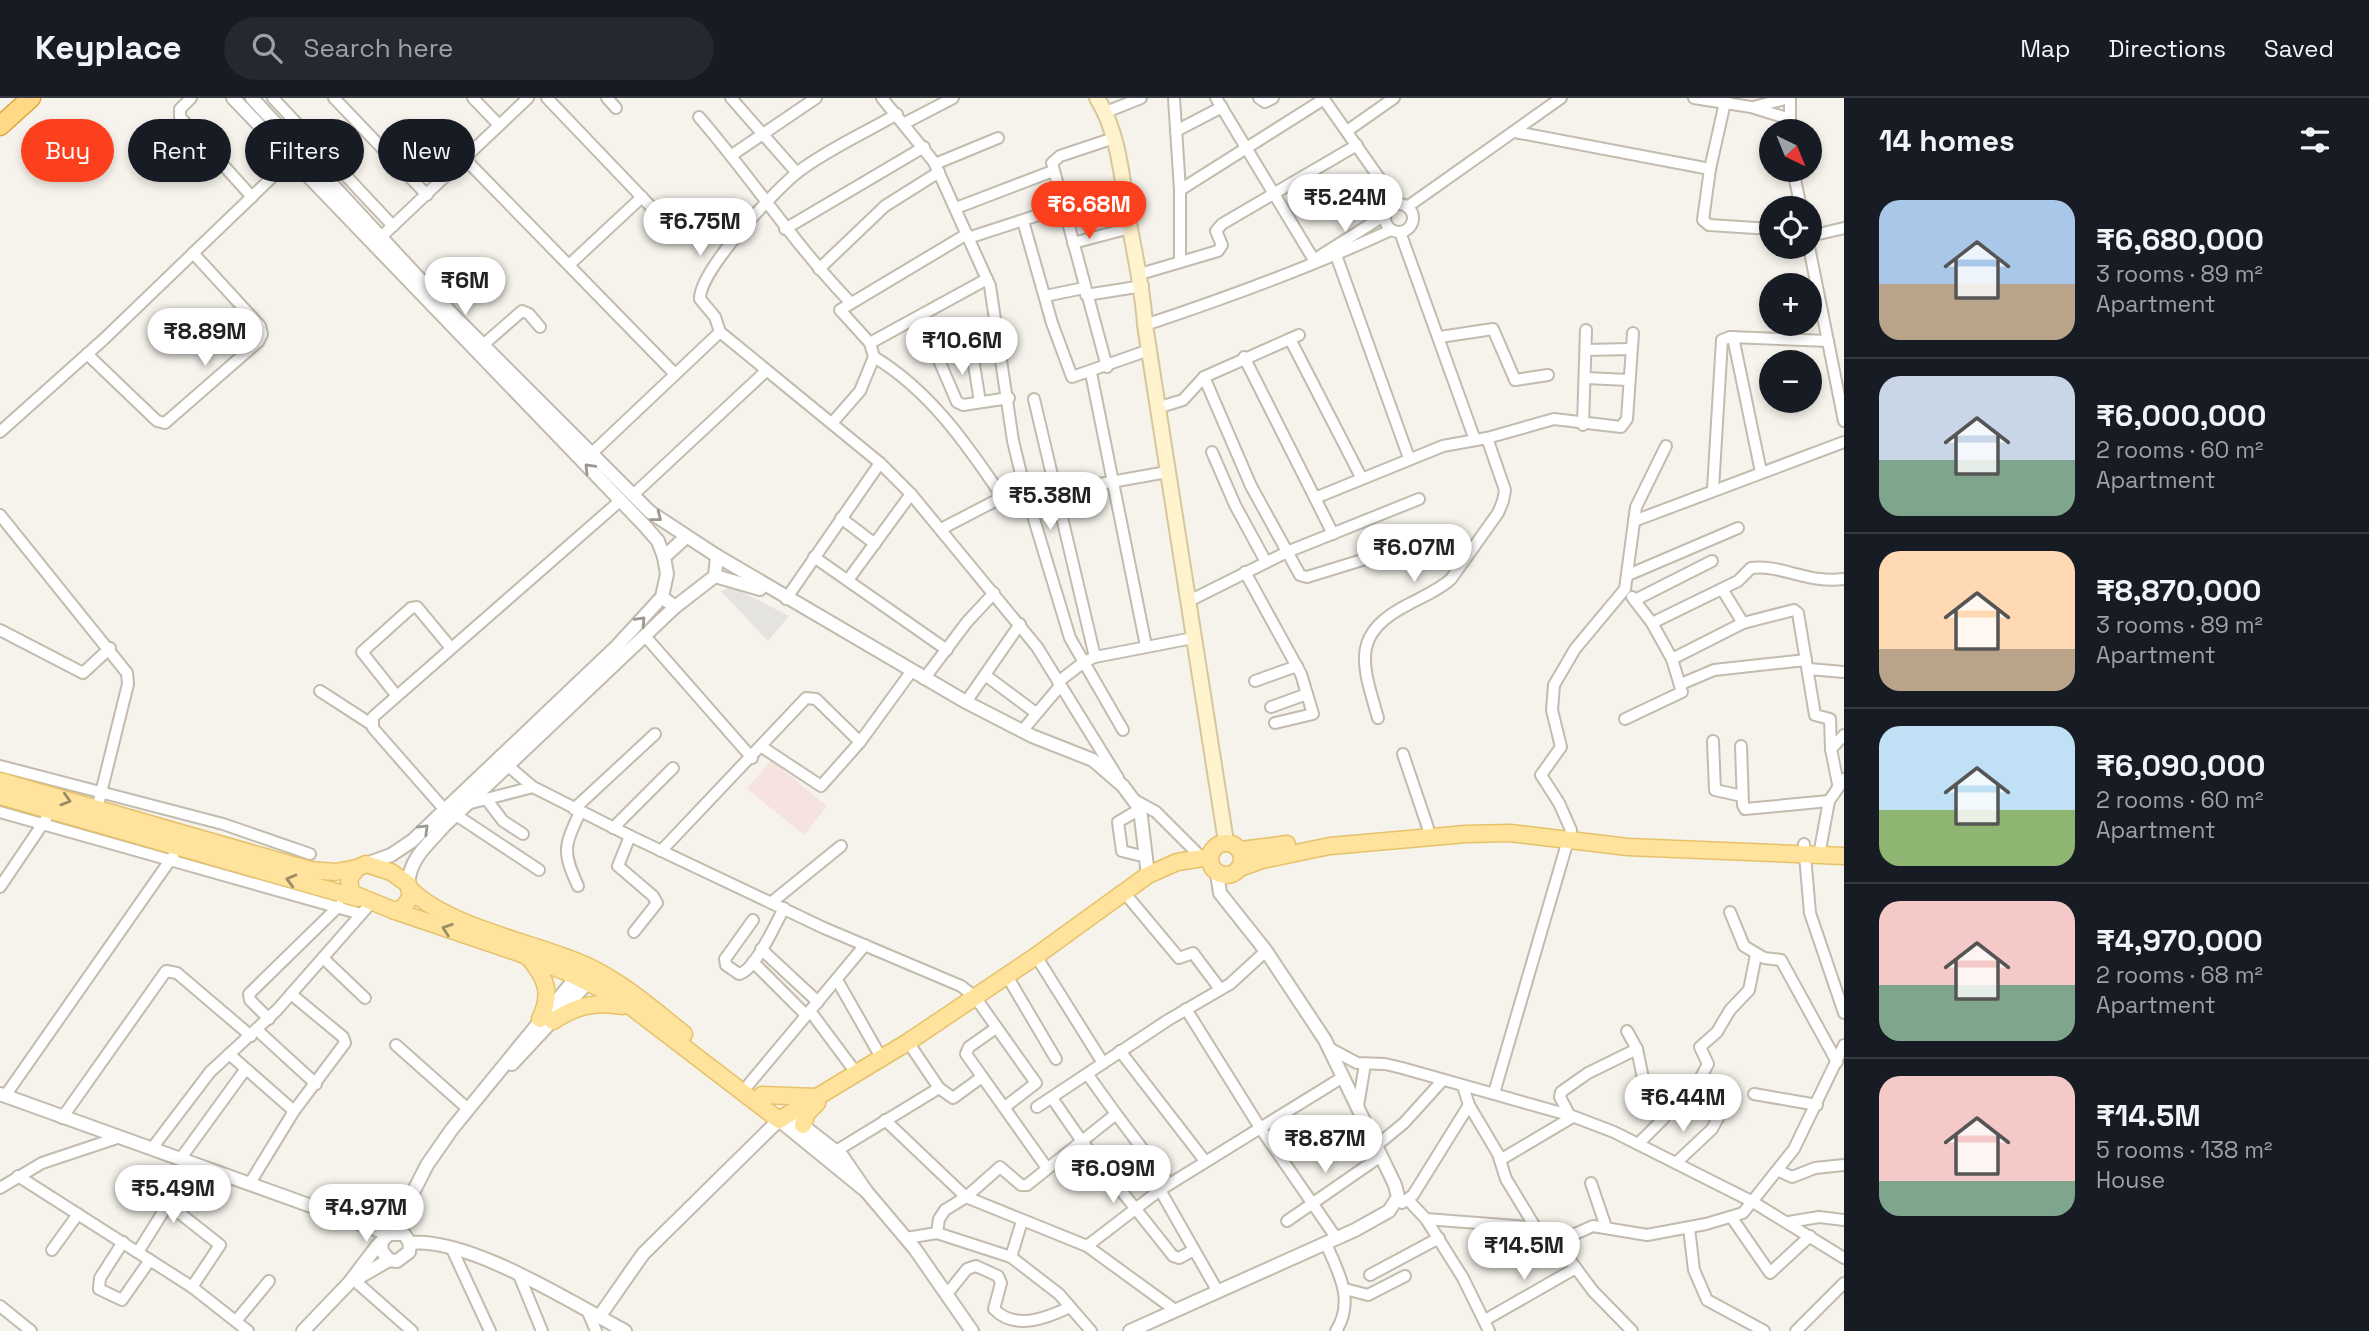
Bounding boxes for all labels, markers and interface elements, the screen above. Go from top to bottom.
search box [224,17,714,80]
text: Keyplace [35,27,182,69]
icon: search [248,29,286,67]
text: Search here [304,31,453,65]
text: Map [2020,33,2070,64]
text: Directions [2108,33,2226,64]
text: Saved [2264,33,2334,64]
chip: Buy [21,119,114,182]
chip: Rent [128,119,231,182]
chip: Filters [245,119,364,182]
chip: New [378,119,475,182]
north arrow [1759,119,1822,182]
map controls [1759,119,1822,413]
text: 14 homes [1879,121,2015,160]
icon: filters [2296,121,2334,159]
pin: ₹5.24M [1288,174,1402,234]
pin: ₹6.68M [1032,181,1146,241]
text: ₹5.24M [1303,182,1387,212]
text: ₹6.68M [1047,189,1131,219]
button: locate [1759,196,1822,259]
pin: ₹6.75M [643,198,757,258]
text: ₹6.75M [659,206,741,236]
text: ₹6,680,000 [2096,220,2264,259]
icon: home [1935,228,2019,312]
pin: ₹6M [431,258,499,317]
text: 3 rooms · 89 m² [2096,259,2263,289]
text: ₹6M [441,265,489,295]
button: + [1759,273,1822,336]
text: Apartment [2096,289,2216,319]
pin: ₹8.89M [148,308,262,368]
text: ₹8.89M [163,316,247,346]
pin: ₹10.6M [905,317,1019,377]
text: ₹10.6M [922,325,1002,355]
button: − [1759,350,1822,413]
text: ₹6,000,000 [2096,396,2266,435]
icon: home [1935,404,2019,488]
text: 2 rooms · 60 m² [2096,435,2263,465]
one-way arrow [585,464,597,476]
text: Apartment [2096,465,2216,495]
pin: ₹5.38M [993,472,1107,532]
text: ₹5.38M [1008,480,1092,510]
one-way arrow [650,508,662,521]
pin: ₹6.07M [1357,524,1471,584]
text: ₹6.07M [1373,532,1455,562]
text: ₹8,870,000 [2096,571,2262,610]
icon: home [1935,579,2019,663]
text: 3 rooms · 89 m² [2096,610,2263,640]
one-way arrow [632,616,645,629]
text: Apartment [2096,640,2216,670]
text: ₹6,090,000 [2096,746,2265,785]
icon: home [1935,754,2019,838]
text: 2 rooms · 60 m² [2096,785,2263,815]
one-way arrow [59,792,71,806]
text: Apartment [2096,815,2216,845]
one-way arrow [416,825,429,838]
one-way arrow [285,874,297,888]
text: ₹4,970,000 [2096,921,2263,960]
one-way arrow [442,923,454,937]
icon: home [1935,929,2019,1013]
text: 2 rooms · 68 m² [2096,960,2263,990]
text: Apartment [2096,990,2216,1020]
pin: ₹6.44M [1626,1074,1740,1134]
text: ₹6.44M [1641,1082,1725,1112]
text: ₹14.5M [2096,1096,2201,1135]
icon: home [1935,1104,2019,1188]
pin: ₹8.87M [1268,1116,1382,1175]
text: ₹8.87M [1284,1123,1366,1153]
text: 5 rooms · 138 m² [2096,1135,2272,1165]
pin: ₹6.09M [1056,1146,1170,1205]
text: ₹6.09M [1071,1153,1155,1183]
text: House [2096,1165,2165,1195]
pin: ₹5.49M [116,1166,230,1225]
text: ₹5.49M [131,1173,215,1203]
pin: ₹4.97M [309,1184,423,1244]
text: ₹4.97M [325,1192,407,1222]
pin: ₹14.5M [1467,1222,1581,1282]
text: ₹14.5M [1484,1230,1564,1260]

